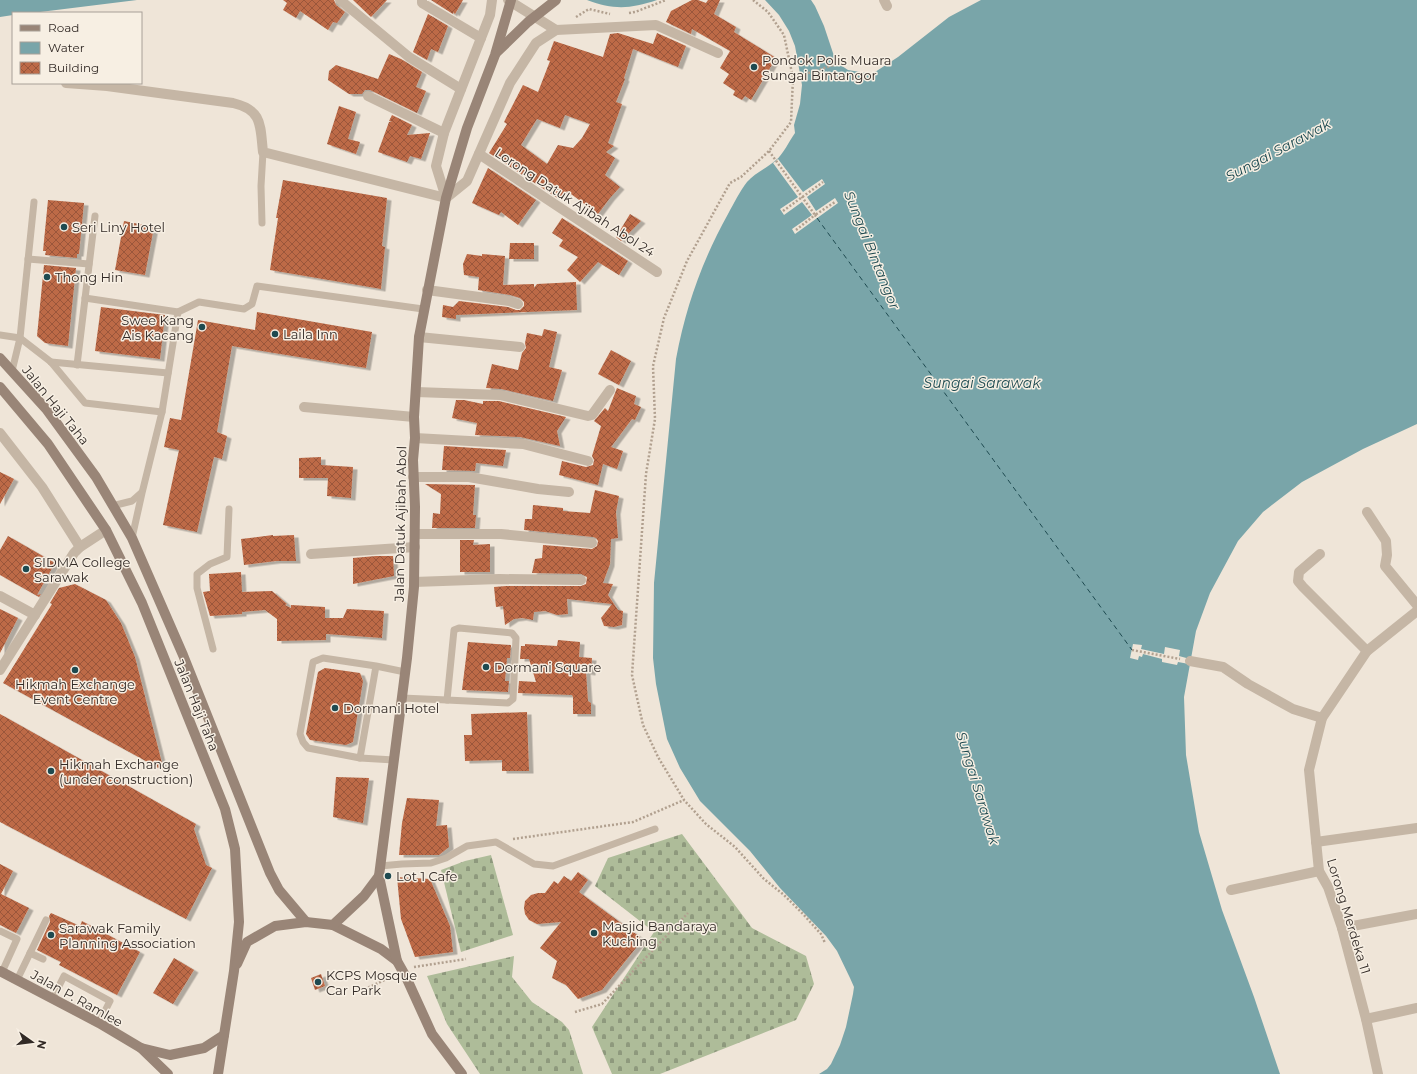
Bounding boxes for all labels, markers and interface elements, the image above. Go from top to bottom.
legend [12,12,142,84]
text: Road [48,20,79,35]
text: Water [48,40,85,55]
place label: Pondok Polis Muara Sungai Bintangor [762,52,892,83]
text: Building [48,60,99,75]
marker: Pondok Polis Muara Sungai Bintangor [749,62,759,72]
water label: Sungai Sarawak [1222,114,1334,185]
street label: Lorong Datuk Ajibah Abol 24 [492,144,658,260]
water label: Sungai Bintangor [840,188,904,312]
place label: Seri Liny Hotel [72,219,165,235]
marker: Seri Liny Hotel [59,222,69,232]
place label: Thong Hin [55,269,123,285]
marker: Thong Hin [42,272,52,282]
place label: Swee Kang Ais Kacang [121,312,194,343]
marker: Swee Kang Ais Kacang [197,322,207,332]
place label: Laila Inn [283,326,338,342]
marker: Laila Inn [270,329,280,339]
street label: Jalan Haji Taha [18,361,93,448]
water label: Sungai Sarawak [924,374,1041,392]
street label: Jalan Datuk Ajibah Abol [391,446,409,603]
place label: SIDMA College Sarawak [34,554,131,585]
marker: SIDMA College Sarawak [21,564,31,574]
street label: Jalan Haji Taha [171,656,223,753]
place label: Dormani Square [494,659,601,675]
marker: Dormani Square [481,662,491,672]
marker: Hikmah Exchange Event Centre [70,665,80,675]
place label: Hikmah Exchange Event Centre [15,676,135,707]
place label: Dormani Hotel [343,700,439,716]
marker: Dormani Hotel [330,703,340,713]
water label: Sungai Sarawak [952,729,1004,847]
place label: Hikmah Exchange (under construction) [59,756,193,787]
marker: Hikmah Exchange (under construction) [46,766,56,776]
street label: Lorong Merdeka 11 [1324,856,1374,976]
place label: Lot 1 Cafe [396,868,458,884]
marker: Lot 1 Cafe [383,871,393,881]
place label: Masjid Bandaraya Kuching [602,918,717,949]
place label: Sarawak Family Planning Association [59,920,196,951]
marker: Masjid Bandaraya Kuching [589,928,599,938]
marker: Sarawak Family Planning Association [46,930,56,940]
street label: Jalan P. Ramlee [27,966,126,1030]
place label: KCPS Mosque Car Park [326,967,417,998]
marker: KCPS Mosque Car Park [313,977,323,987]
north arrow [12,1022,52,1062]
text: N [34,1038,50,1050]

